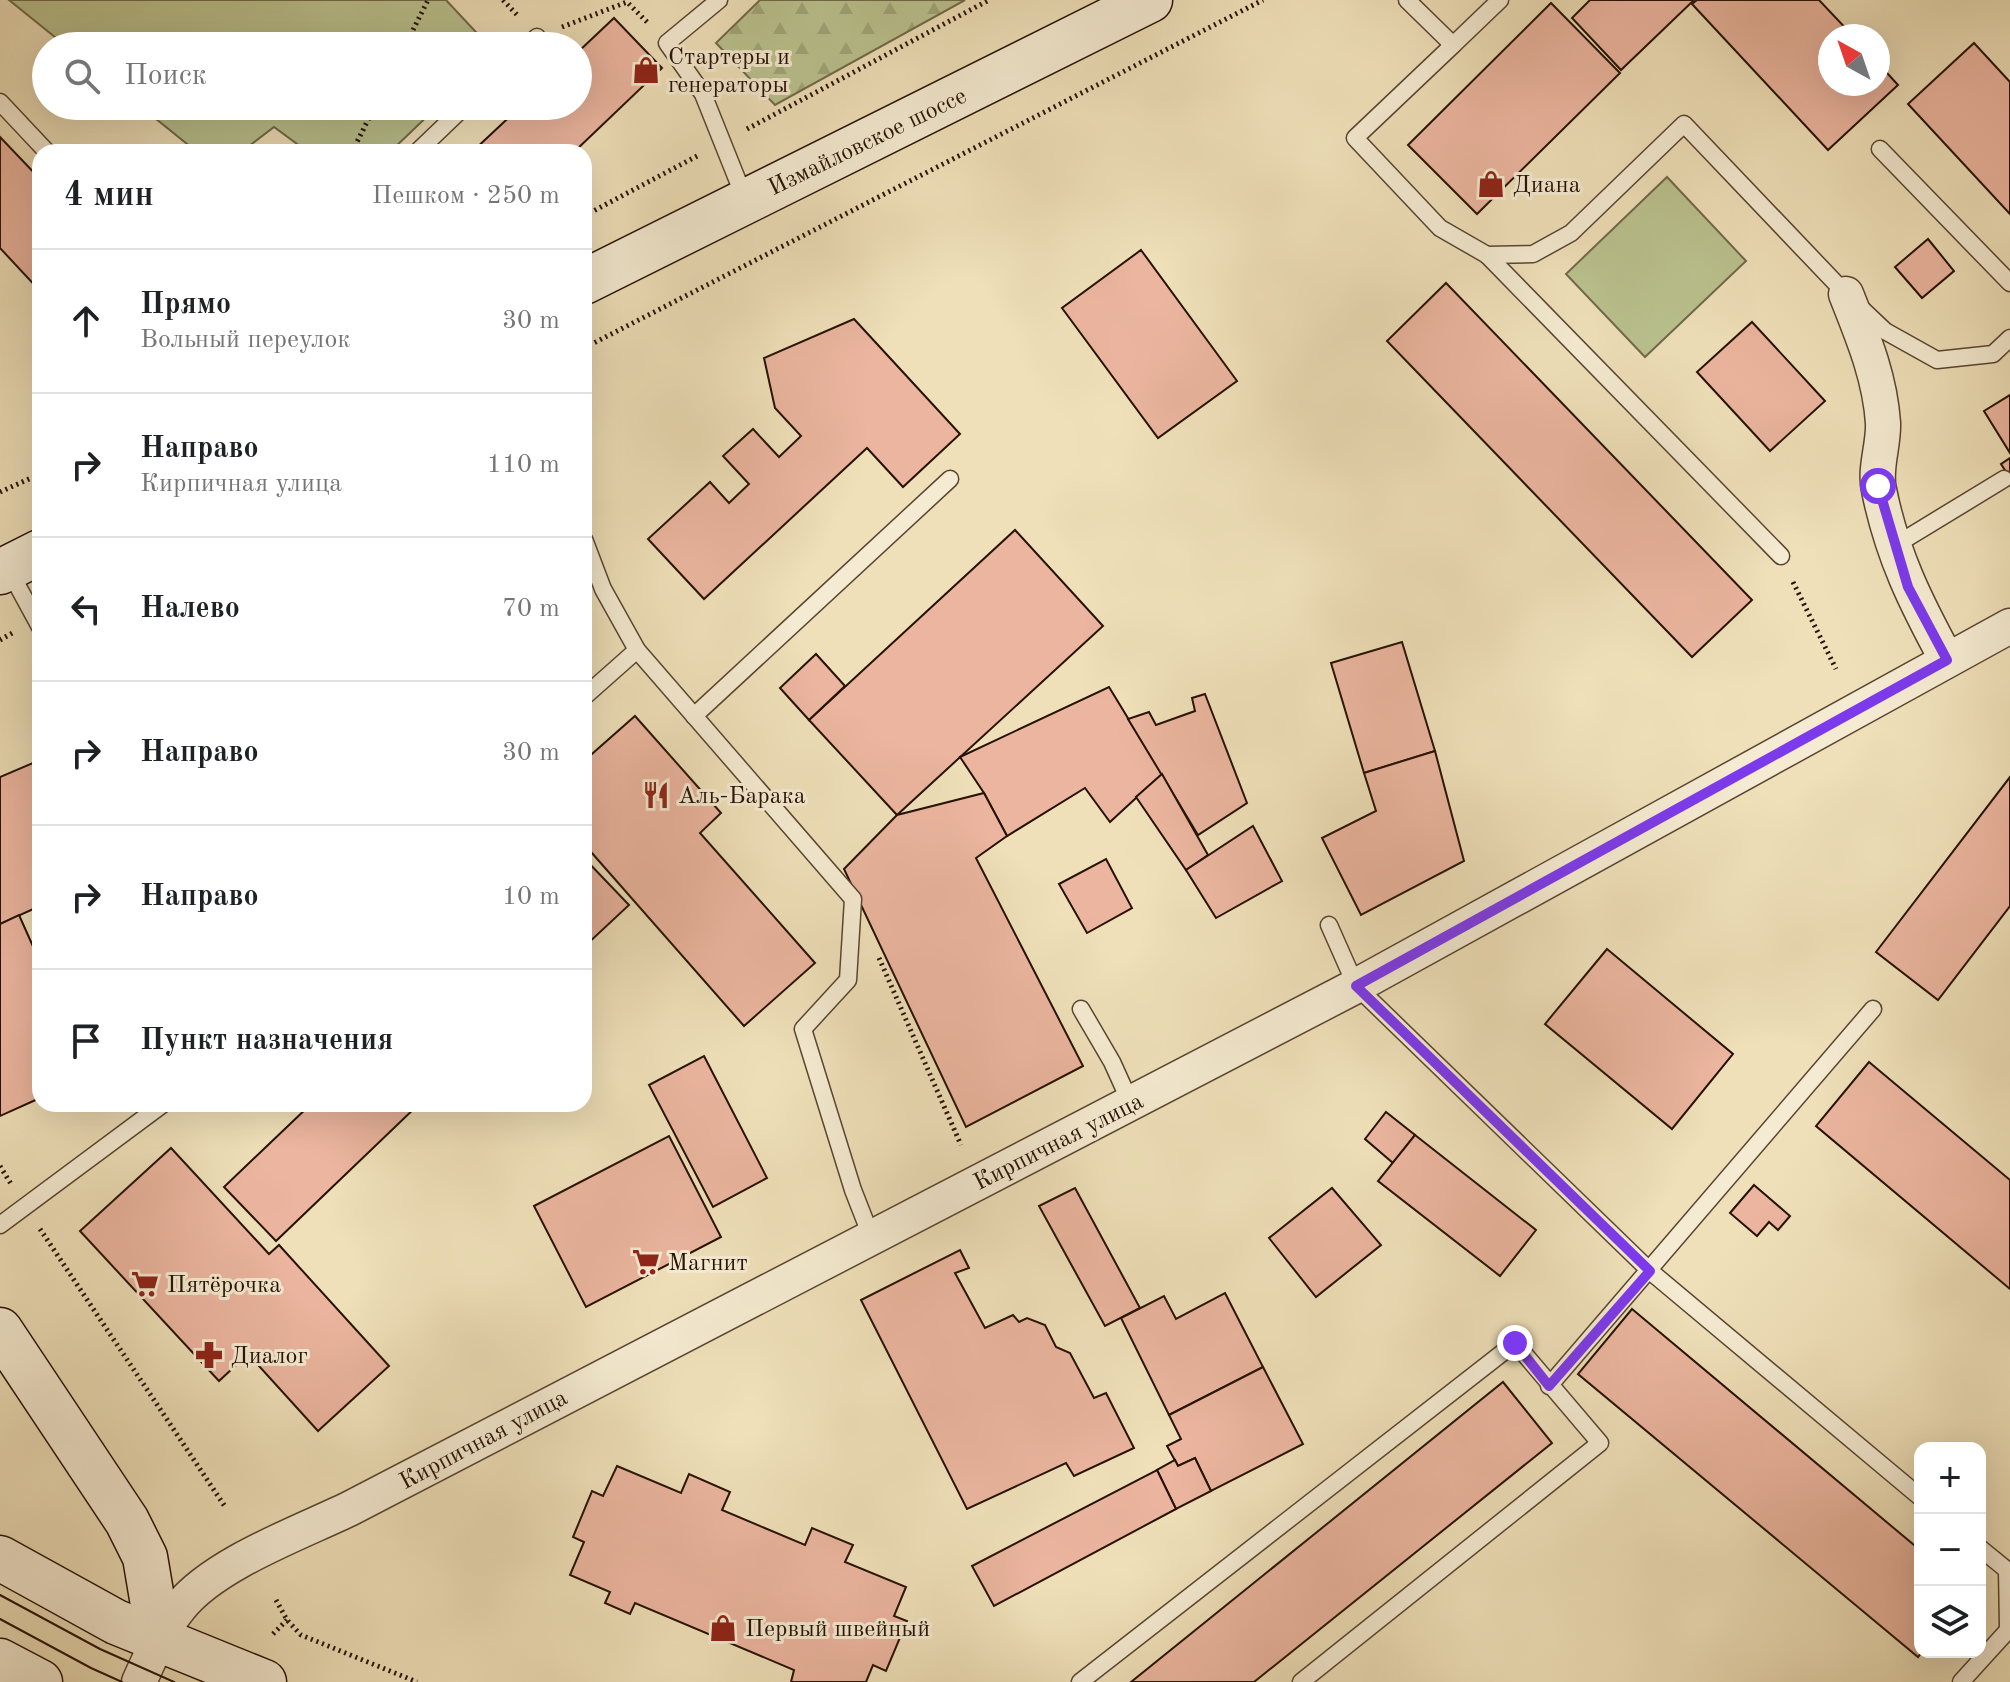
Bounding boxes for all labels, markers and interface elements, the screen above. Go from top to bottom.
north arrow [1818,24,1890,96]
search box [32,32,592,120]
place label: Стартеры и генераторы [668,46,790,98]
icon: search [60,54,104,98]
shop icon: Стартеры и генераторы [631,55,661,85]
text: Поиск [124,61,207,91]
street label: Измайловское шоссе [765,84,971,201]
shop icon: Диана [1476,169,1506,199]
place label: Диана [1513,174,1581,198]
text: 4 мин [64,179,154,213]
text: Пешком · 250 m [372,183,560,209]
text: Прямо [140,290,231,320]
icon: ahead [64,299,108,343]
text: 30 m [502,308,560,334]
text: Вольный переулок [140,327,350,353]
text: Направо [140,434,259,464]
icon: right [64,443,108,487]
text: 110 m [487,452,560,478]
route start [1860,468,1896,504]
text: Кирпичная улица [140,471,342,497]
icon: left [64,587,108,631]
text: Налево [140,594,240,624]
text: 70 m [502,596,560,622]
icon: right [64,731,108,775]
text: Направо [140,738,259,768]
text: 30 m [502,740,560,766]
restaurant icon: Аль-Барака [641,780,671,810]
place label: Аль-Барака [678,785,806,809]
icon: right [64,875,108,919]
text: Направо [140,882,259,912]
text: 10 m [502,884,560,910]
icon: arrive [64,1019,108,1063]
text: Пункт назначения [140,1026,393,1056]
street label: Кирпичная улица [970,1090,1148,1196]
supermarket icon: Магнит [631,1247,661,1277]
place label: Магнит [668,1252,748,1276]
supermarket icon: Пятёрочка [130,1269,160,1299]
place label: Пятёрочка [167,1274,281,1298]
route end [1497,1325,1533,1361]
pharmacy icon: Диалог [194,1340,224,1370]
place label: Диалог [231,1345,308,1369]
street label: Кирпичная улица [396,1386,572,1495]
map controls [1914,1442,1986,1658]
button: + [1914,1442,1986,1514]
button: − [1914,1514,1986,1586]
button: layers [1914,1586,1986,1658]
shop icon: Первый швейный [708,1613,738,1643]
place label: Первый швейный [745,1618,930,1642]

